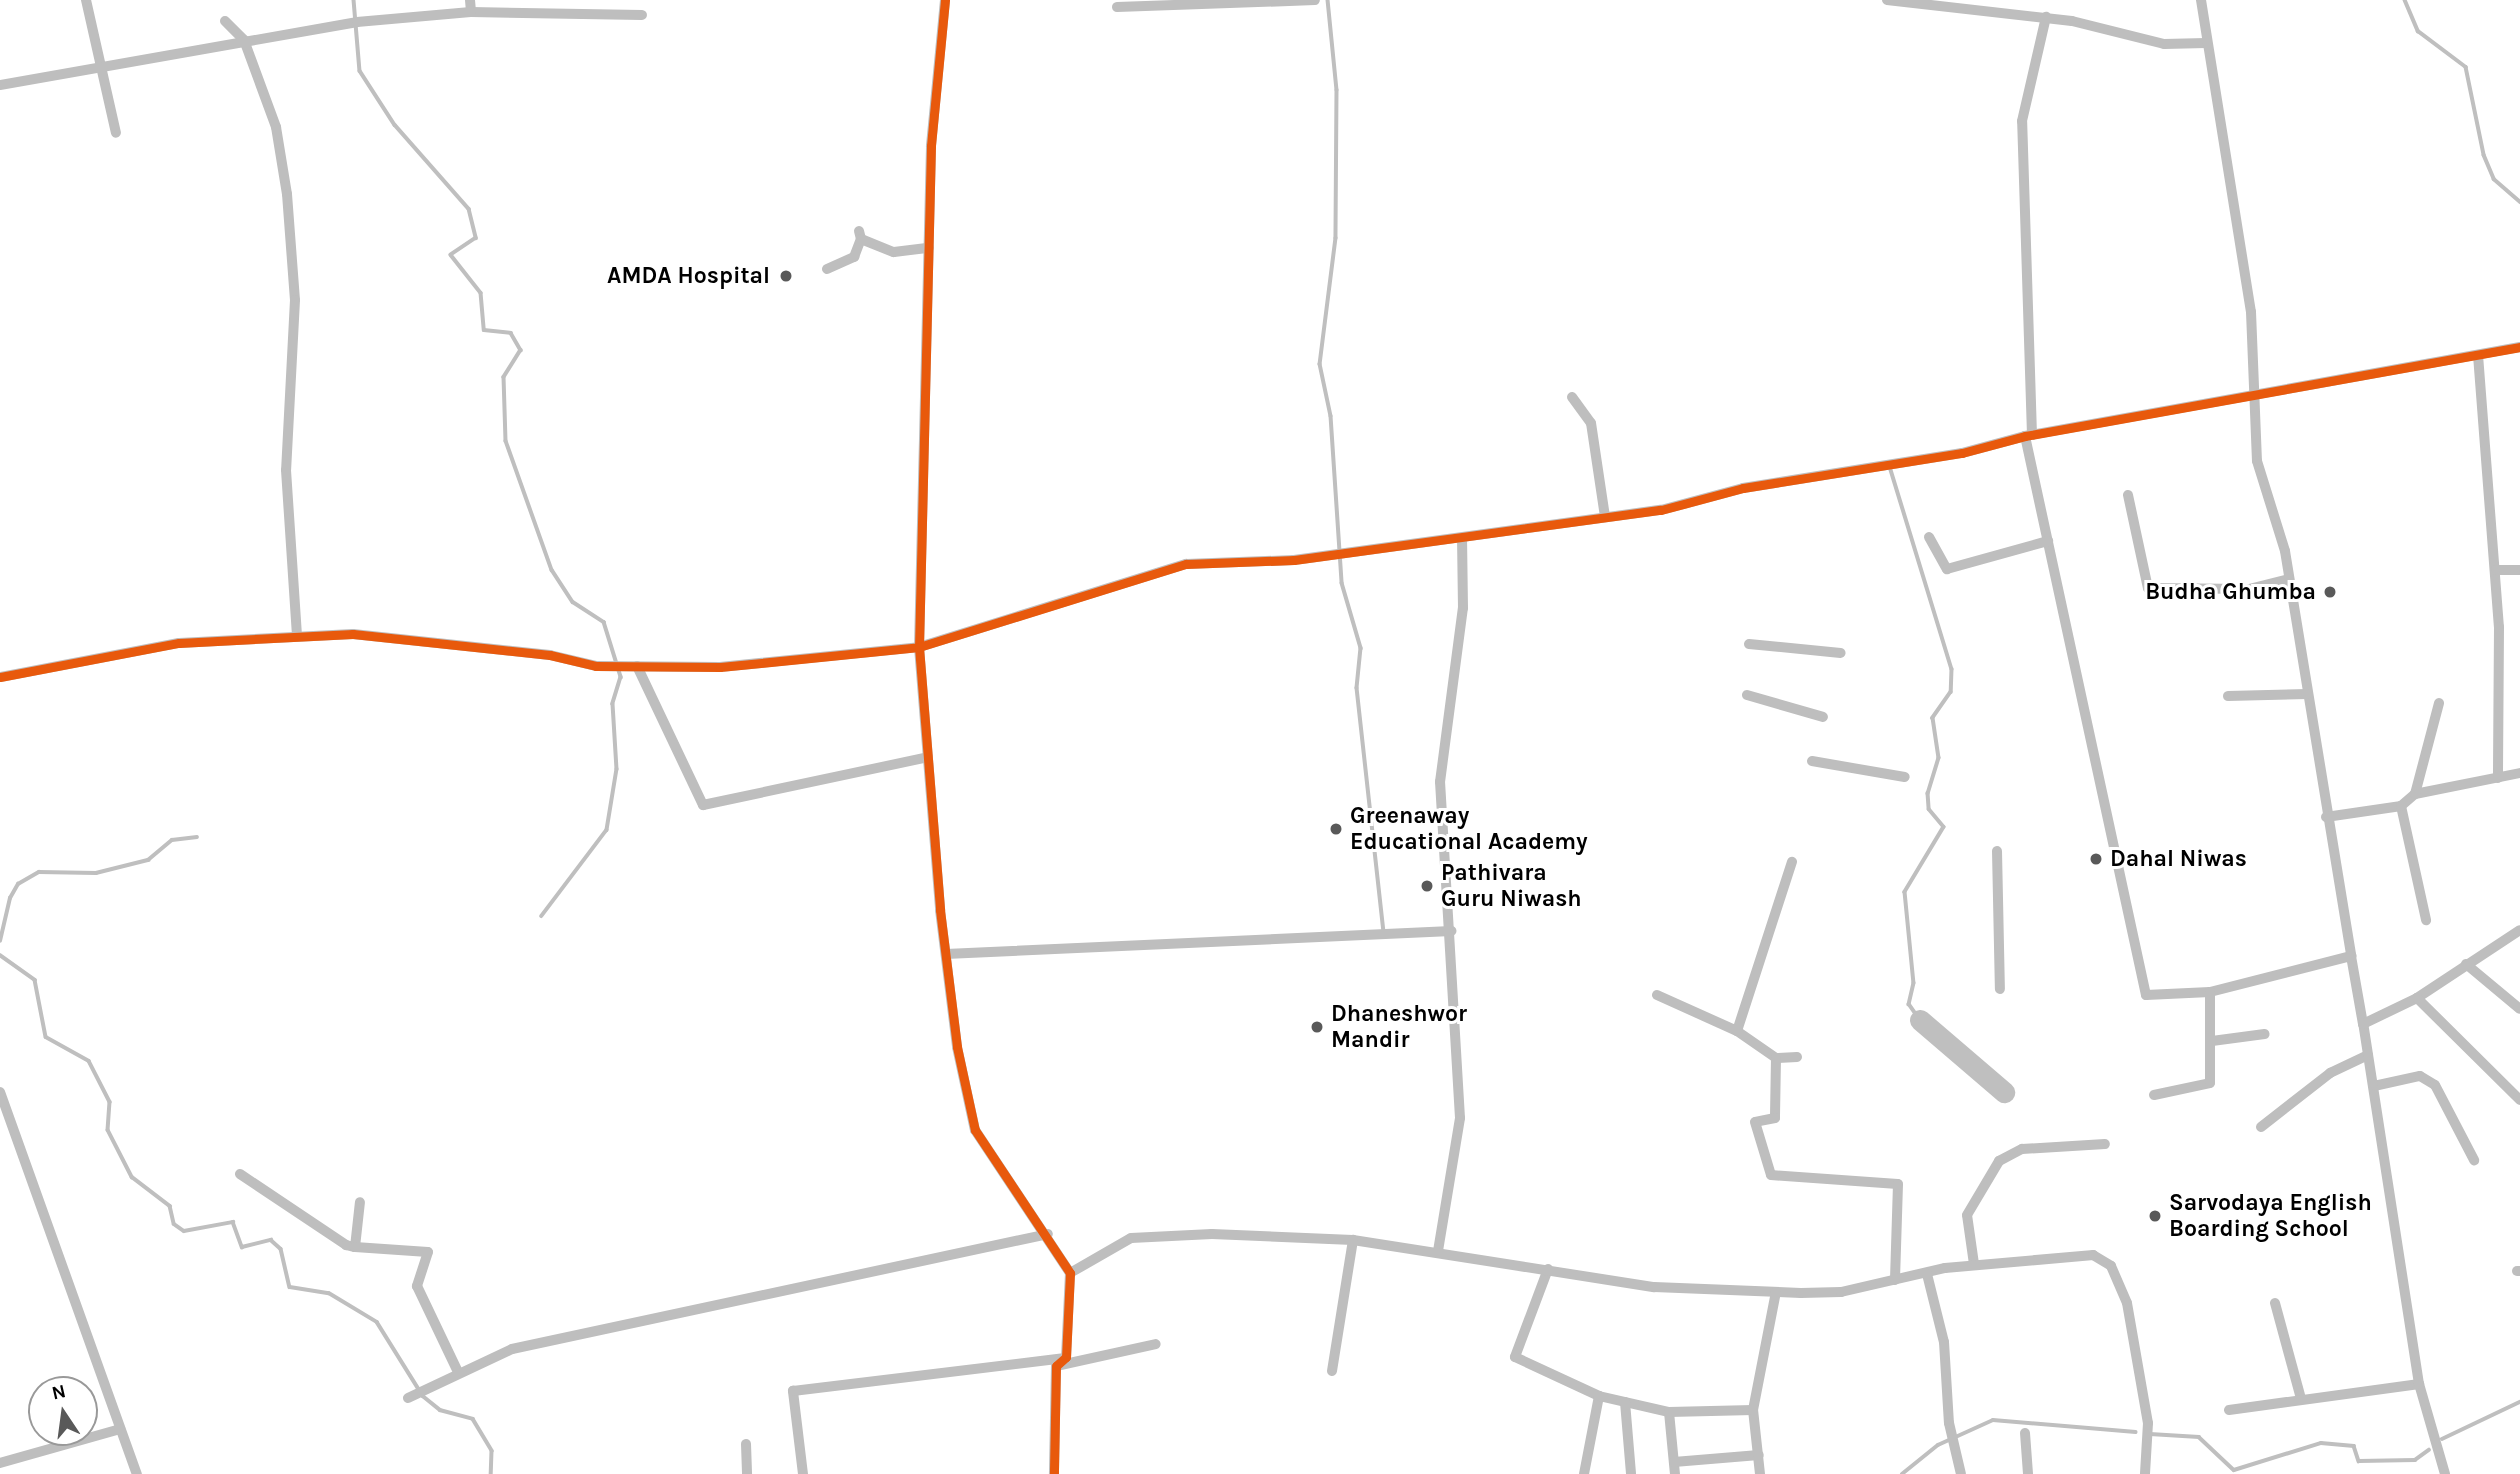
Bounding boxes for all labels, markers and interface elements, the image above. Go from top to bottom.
place label: AMDA Hospital [607,262,770,290]
marker: AMDA Hospital [776,266,796,286]
place label: Budha Ghumba [2145,578,2316,606]
marker: Budha Ghumba [2322,584,2338,600]
place label: Greenaway Educational Academy [1350,802,1588,856]
marker: Greenaway Educational Academy [1328,821,1344,837]
place label: Dahal Niwas [2110,845,2247,873]
marker: Dahal Niwas [2088,851,2104,867]
place label: Pathivara Guru Niwash [1441,859,1582,913]
marker: Pathivara Guru Niwash [1419,878,1435,894]
place label: Dhaneshwor Mandir [1331,1000,1467,1054]
marker: Dhaneshwor Mandir [1309,1019,1325,1035]
place label: Sarvodaya English Boarding School [2169,1189,2372,1243]
marker: Sarvodaya English Boarding School [2147,1208,2163,1224]
north arrow [28,1376,98,1446]
text: N [50,1380,68,1405]

